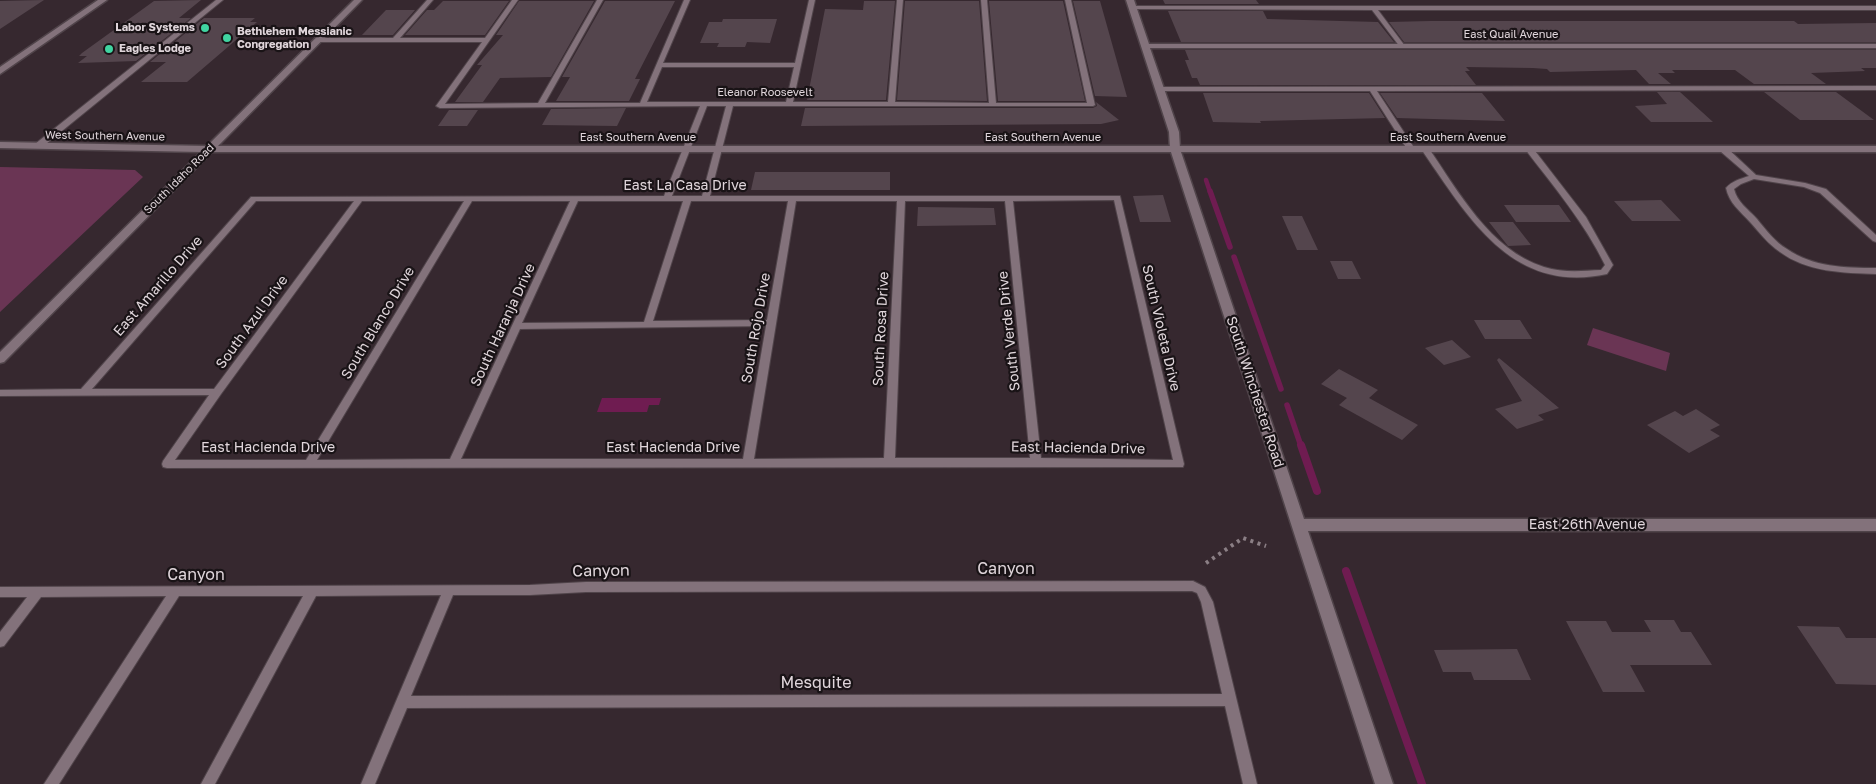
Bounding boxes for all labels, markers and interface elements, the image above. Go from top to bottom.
place label: Labor Systems [115,21,195,35]
marker: Labor Systems [199,22,211,34]
place label: Bethlehem Messianic Congregation [237,25,352,51]
street label: East Quail Avenue [1464,28,1558,42]
marker: Bethlehem Messianic Congregation [221,32,233,44]
place label: Eagles Lodge [119,42,191,56]
marker: Eagles Lodge [103,43,115,55]
street label: Eleanor Roosevelt [717,86,813,100]
street label: West Southern Avenue [45,128,165,144]
street label: East Southern Avenue [580,131,696,145]
street label: East Southern Avenue [985,131,1101,145]
street label: East Southern Avenue [1390,131,1506,145]
street label: South Idaho Road [141,141,217,217]
street label: East La Casa Drive [623,178,747,194]
street label: East Amarillo Drive [110,233,206,339]
street label: South Haranja Drive [467,261,539,389]
street label: South Violeta Drive [1138,263,1184,393]
street label: South Blanco Drive [338,264,418,382]
street label: South Verde Drive [994,270,1024,392]
street label: South Rosa Drive [870,271,892,387]
street label: South Azul Drive [212,272,292,372]
street label: South Rojo Drive [738,272,774,384]
street label: South Winchester Road [1223,314,1287,470]
street label: East Hacienda Drive [1011,438,1145,458]
street label: East Hacienda Drive [201,440,335,456]
street label: East Hacienda Drive [606,440,740,456]
street label: East 26th Avenue [1529,517,1645,533]
street label: Canyon [977,559,1035,579]
street label: Canyon [572,561,630,581]
street label: Canyon [167,565,225,585]
street label: Mesquite [780,673,852,693]

